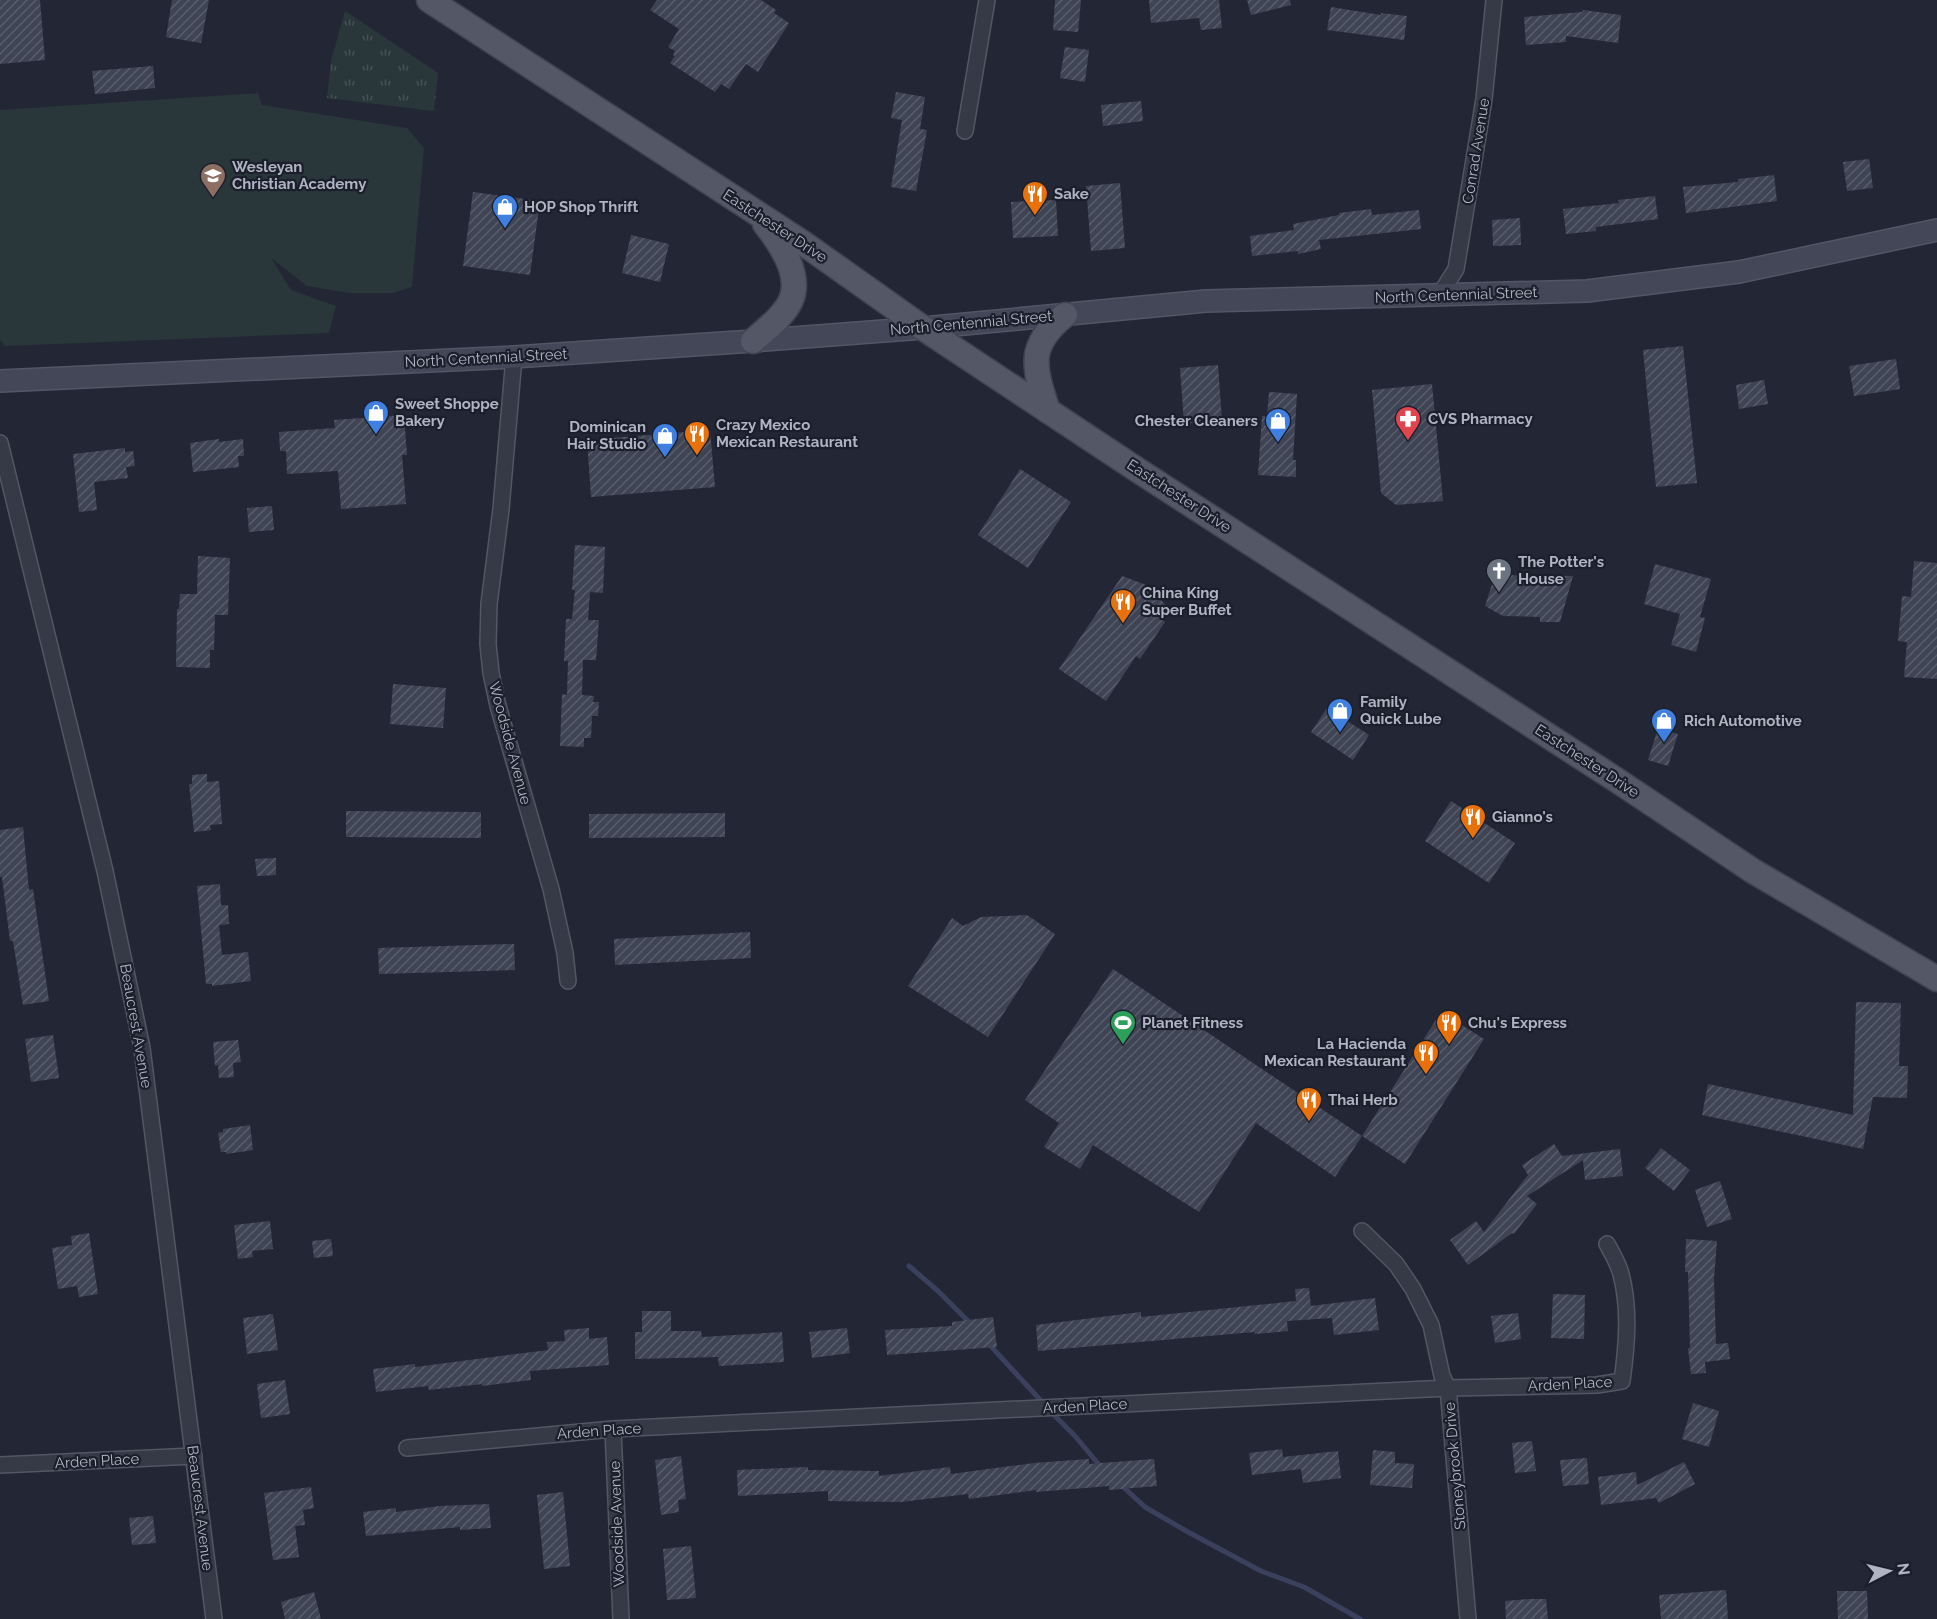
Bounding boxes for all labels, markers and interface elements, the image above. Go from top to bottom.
street label: Conrad Avenue [1459,97,1493,205]
place label: Wesleyan Christian Academy [232,158,367,193]
school or university icon: Wesleyan Christian Academy [198,161,228,199]
restaurant icon: Sake [1020,179,1050,217]
place label: Sake [1054,185,1089,203]
street label: Eastchester Drive [719,186,831,267]
shop icon: HOP Shop Thrift [490,192,520,230]
place label: HOP Shop Thrift [524,198,639,216]
street label: North Centennial Street [1374,283,1538,307]
street label: North Centennial Street [889,307,1053,339]
street label: North Centennial Street [404,345,568,371]
place label: Sweet Shoppe Bakery [395,395,499,430]
shop icon: Sweet Shoppe Bakery [361,398,391,436]
pharmacy icon: CVS Pharmacy [1393,404,1423,442]
shop icon: Chester Cleaners [1263,406,1293,444]
place label: CVS Pharmacy [1428,410,1533,428]
place label: Chester Cleaners [1135,412,1258,430]
place label: Crazy Mexico Mexican Restaurant [716,416,858,451]
place label: Dominican Hair Studio [567,418,646,453]
restaurant icon: Crazy Mexico Mexican Restaurant [682,419,712,457]
shop icon: Dominican Hair Studio [650,421,680,459]
street label: Eastchester Drive [1123,456,1235,537]
place label: The Potter's House [1518,553,1604,588]
church icon: The Potter's House [1484,556,1514,594]
place label: China King Super Buffet [1142,584,1232,619]
restaurant icon: China King Super Buffet [1108,587,1138,625]
street label: Woodside Avenue [485,680,535,807]
place label: Family Quick Lube [1360,693,1441,728]
shop icon: Family Quick Lube [1325,696,1355,734]
shop icon: Rich Automotive [1649,706,1679,744]
place label: Rich Automotive [1684,712,1802,730]
street label: Eastchester Drive [1531,721,1643,802]
restaurant icon: Gianno's [1458,802,1488,840]
place label: Gianno's [1492,808,1553,826]
street label: Beaucrest Avenue [116,962,156,1090]
sports icon: Planet Fitness [1108,1008,1138,1046]
restaurant icon: Chu's Express [1434,1008,1464,1046]
place label: Planet Fitness [1142,1014,1243,1032]
place label: Chu's Express [1468,1014,1567,1032]
place label: La Hacienda Mexican Restaurant [1264,1035,1406,1070]
restaurant icon: La Hacienda Mexican Restaurant [1411,1038,1441,1076]
restaurant icon: Thai Herb [1294,1085,1324,1123]
place label: Thai Herb [1328,1091,1398,1109]
street label: Arden Place [1527,1373,1613,1395]
street label: Arden Place [1042,1395,1128,1417]
street label: Stoneybrook Drive [1440,1401,1470,1531]
street label: Arden Place [556,1419,642,1443]
street label: Beaucrest Avenue [183,1444,217,1572]
street label: Arden Place [54,1450,140,1472]
street label: Woodside Avenue [606,1460,628,1588]
north arrow [1859,1541,1919,1601]
text: N [1893,1562,1914,1576]

